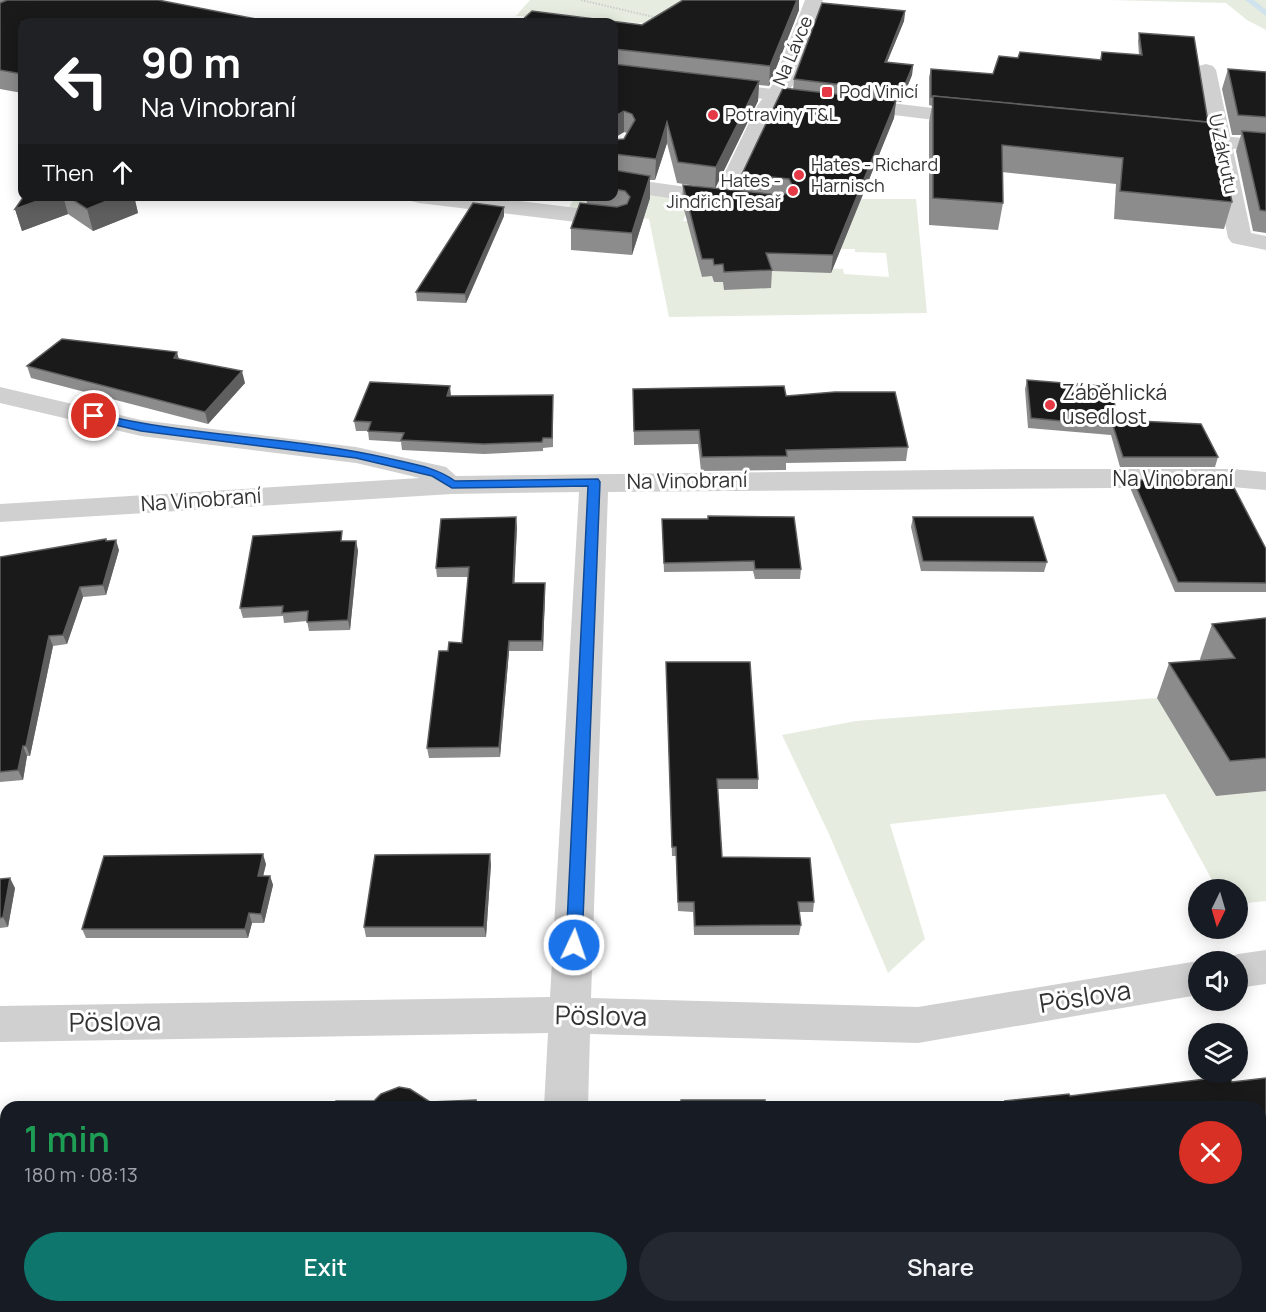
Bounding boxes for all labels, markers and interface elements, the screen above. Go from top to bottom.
street label: Na Lávce [767,12,818,89]
text: 90 m [141,33,241,91]
icon: left [42,42,120,120]
place label: Pod Vinicí [839,79,918,103]
marker: Pod Vinicí [820,85,834,99]
text: Na Vinobraní [141,88,296,125]
place label: Potraviny T&L [725,102,838,126]
marker: Potraviny T&L [706,108,720,122]
street label: U Zákrutu [1204,112,1244,196]
place label: Hates - Richard Harnisch [811,152,938,197]
icon: ahead [106,156,139,189]
text: Then [42,158,94,188]
place label: Hates - Jindřich Tesař [666,168,782,213]
marker: Hates - Richard Harnisch [792,168,806,182]
marker: Hates - Jindřich Tesař [786,184,800,198]
place label: Záběhlická usedlost [1062,378,1167,430]
pin [68,390,119,441]
marker: Záběhlická usedlost [1043,398,1057,412]
icon: arrive [77,399,110,432]
street label: Na Vinobraní [1113,464,1234,492]
street label: Na Vinobraní [626,465,748,495]
street label: Na Vinobraní [140,481,262,517]
north arrow [1188,879,1248,939]
map controls [1188,879,1248,1083]
position arrow [542,913,606,977]
button: sound [1188,951,1248,1011]
street label: Pöslova [1036,971,1133,1021]
street label: Pöslova [555,996,647,1034]
street label: Pöslova [69,1002,161,1040]
button: layers [1188,1023,1248,1083]
text: 1 min [24,1114,110,1163]
button: close [1179,1121,1242,1184]
text: 180 m · 08:13 [24,1161,138,1188]
button: Exit [24,1232,627,1301]
button: Share [639,1232,1242,1301]

